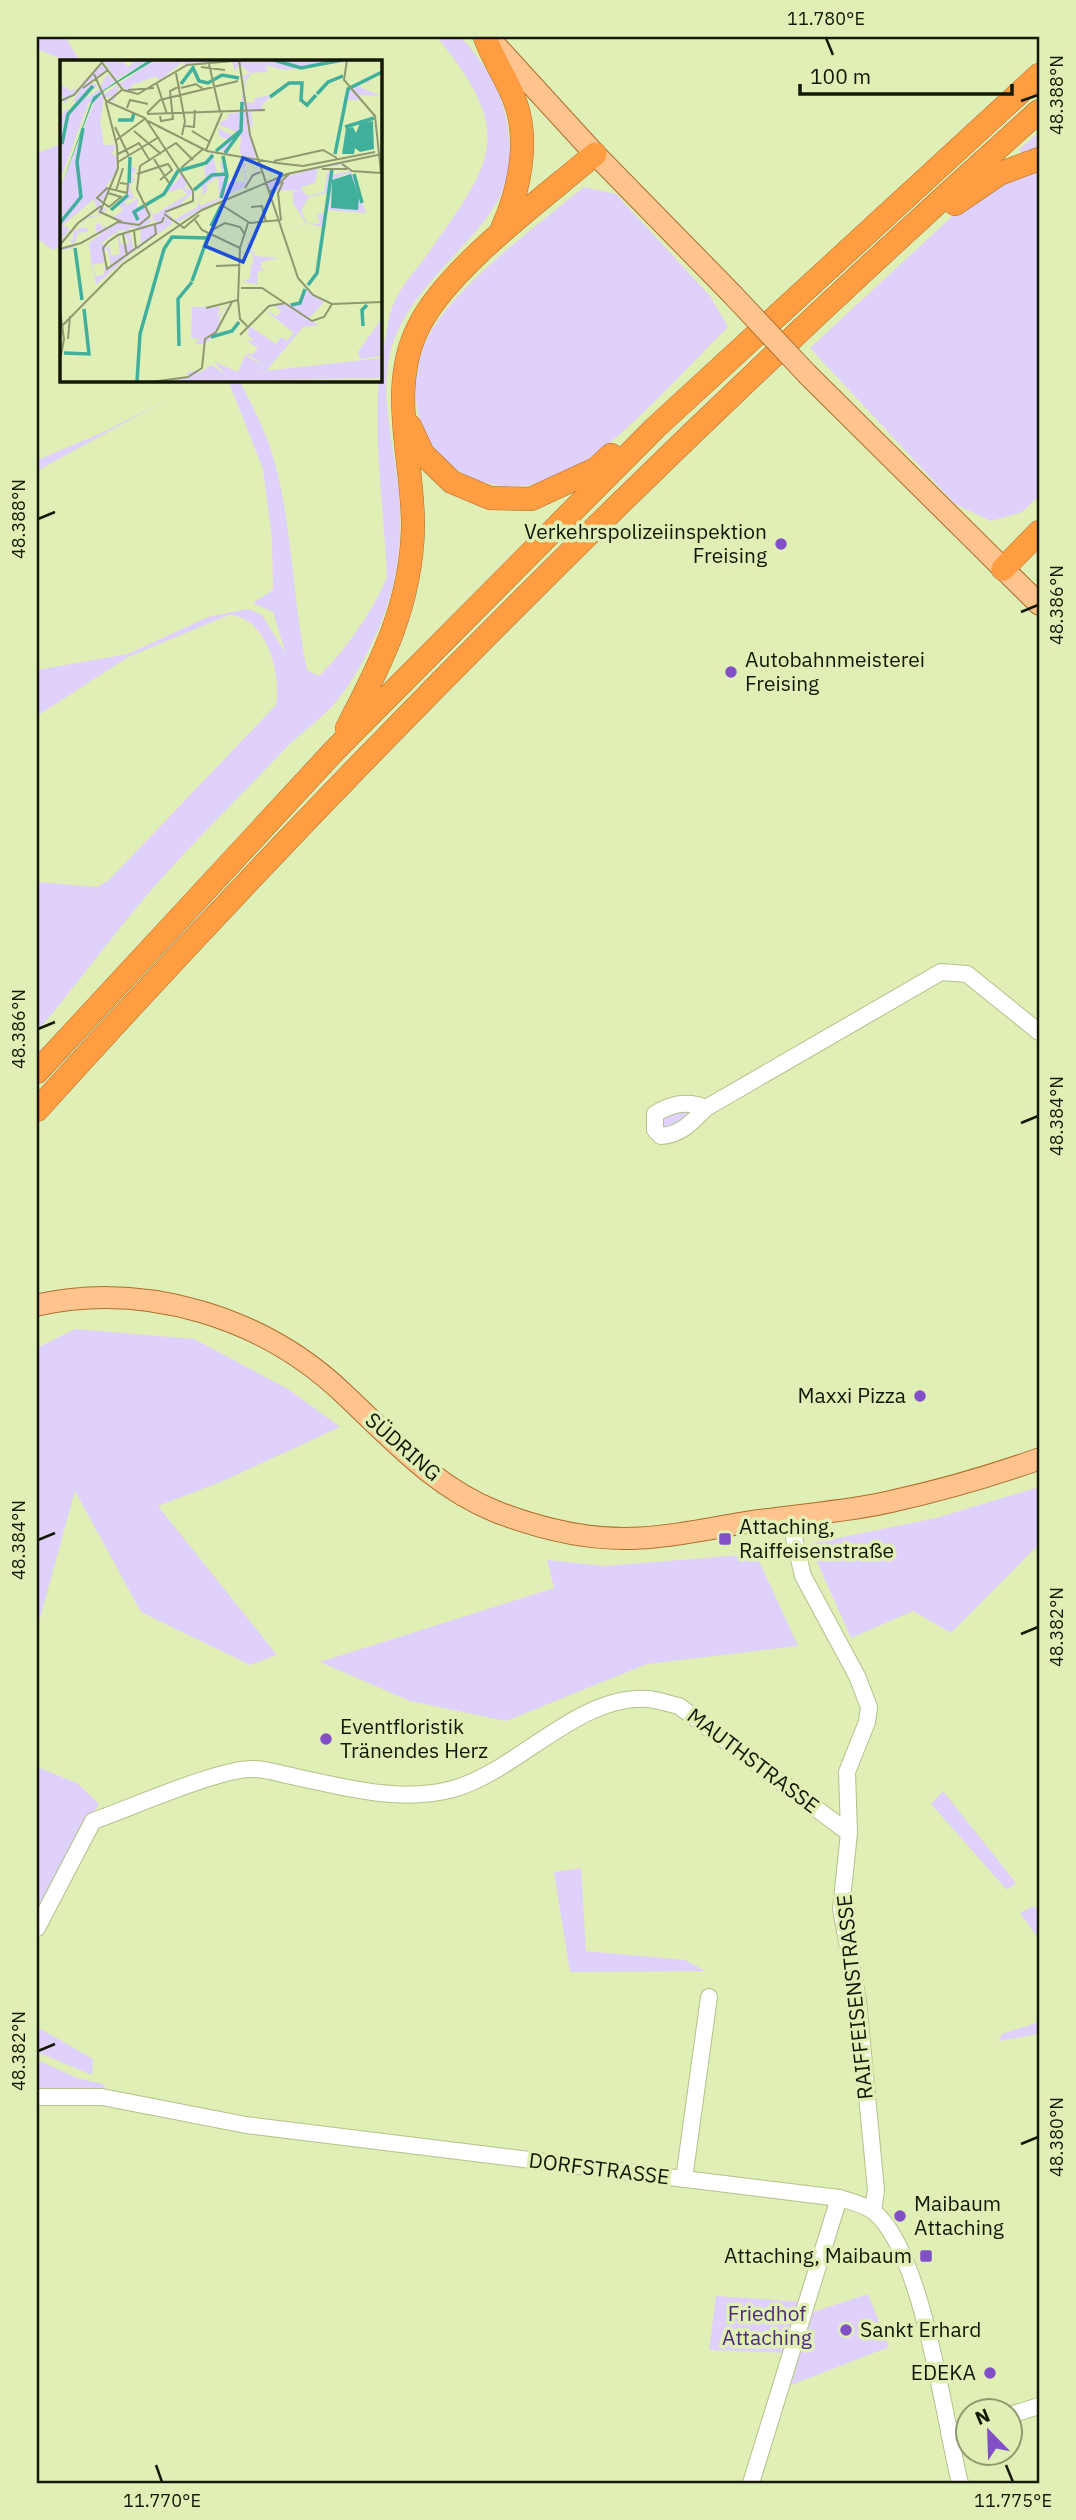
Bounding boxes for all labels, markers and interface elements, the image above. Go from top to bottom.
text: 11.780°E [787,7,865,30]
scale bar [800,52,1011,96]
text: 48.388°N [1045,55,1068,135]
inset map [60,60,382,382]
text: 100 m [810,62,871,90]
text: 48.388°N [7,479,30,559]
place label: Verkehrspolizeiinspektion Freising [524,517,767,569]
marker: Verkehrspolizeiinspektion Freising [773,536,789,552]
text: 48.386°N [1045,565,1068,645]
place label: Autobahnmeisterei Freising [745,645,925,697]
marker: Autobahnmeisterei Freising [723,664,739,680]
text: 48.386°N [7,989,30,1069]
text: 48.384°N [1045,1076,1068,1156]
place label: Maxxi Pizza [798,1381,906,1409]
marker: Maxxi Pizza [912,1388,928,1404]
street label: SÜDRING [360,1406,447,1487]
text: 48.384°N [7,1500,30,1580]
place label: Attaching, Raiffeisenstraße [739,1512,894,1564]
marker: Attaching, Raiffeisenstraße [717,1531,733,1547]
text: 48.382°N [1045,1587,1068,1667]
street label: MAUTHSTRASSE [682,1701,825,1819]
place label: Eventfloristik Tränendes Herz [340,1712,488,1764]
marker: Eventfloristik Tränendes Herz [318,1731,334,1747]
street label: RAIFFEISENSTRASSE [829,1893,879,2101]
text: 48.382°N [7,2011,30,2091]
text: 48.380°N [1045,2097,1068,2177]
street label: DORFSTRASSE [527,2145,671,2191]
place label: Maibaum Attaching [914,2189,1004,2241]
marker: Maibaum Attaching [892,2208,908,2224]
place label: Attaching, Maibaum [724,2241,912,2269]
marker: Attaching, Maibaum [918,2248,934,2264]
park label: Friedhof Attaching [722,2299,812,2351]
place label: Sankt Erhard [860,2315,981,2343]
marker: Sankt Erhard [838,2322,854,2338]
place label: EDEKA [911,2358,976,2386]
marker: EDEKA [982,2365,998,2381]
north arrow [954,2398,1024,2468]
text: N [971,2403,993,2430]
text: 11.770°E [123,2489,201,2512]
text: 11.775°E [974,2489,1052,2512]

